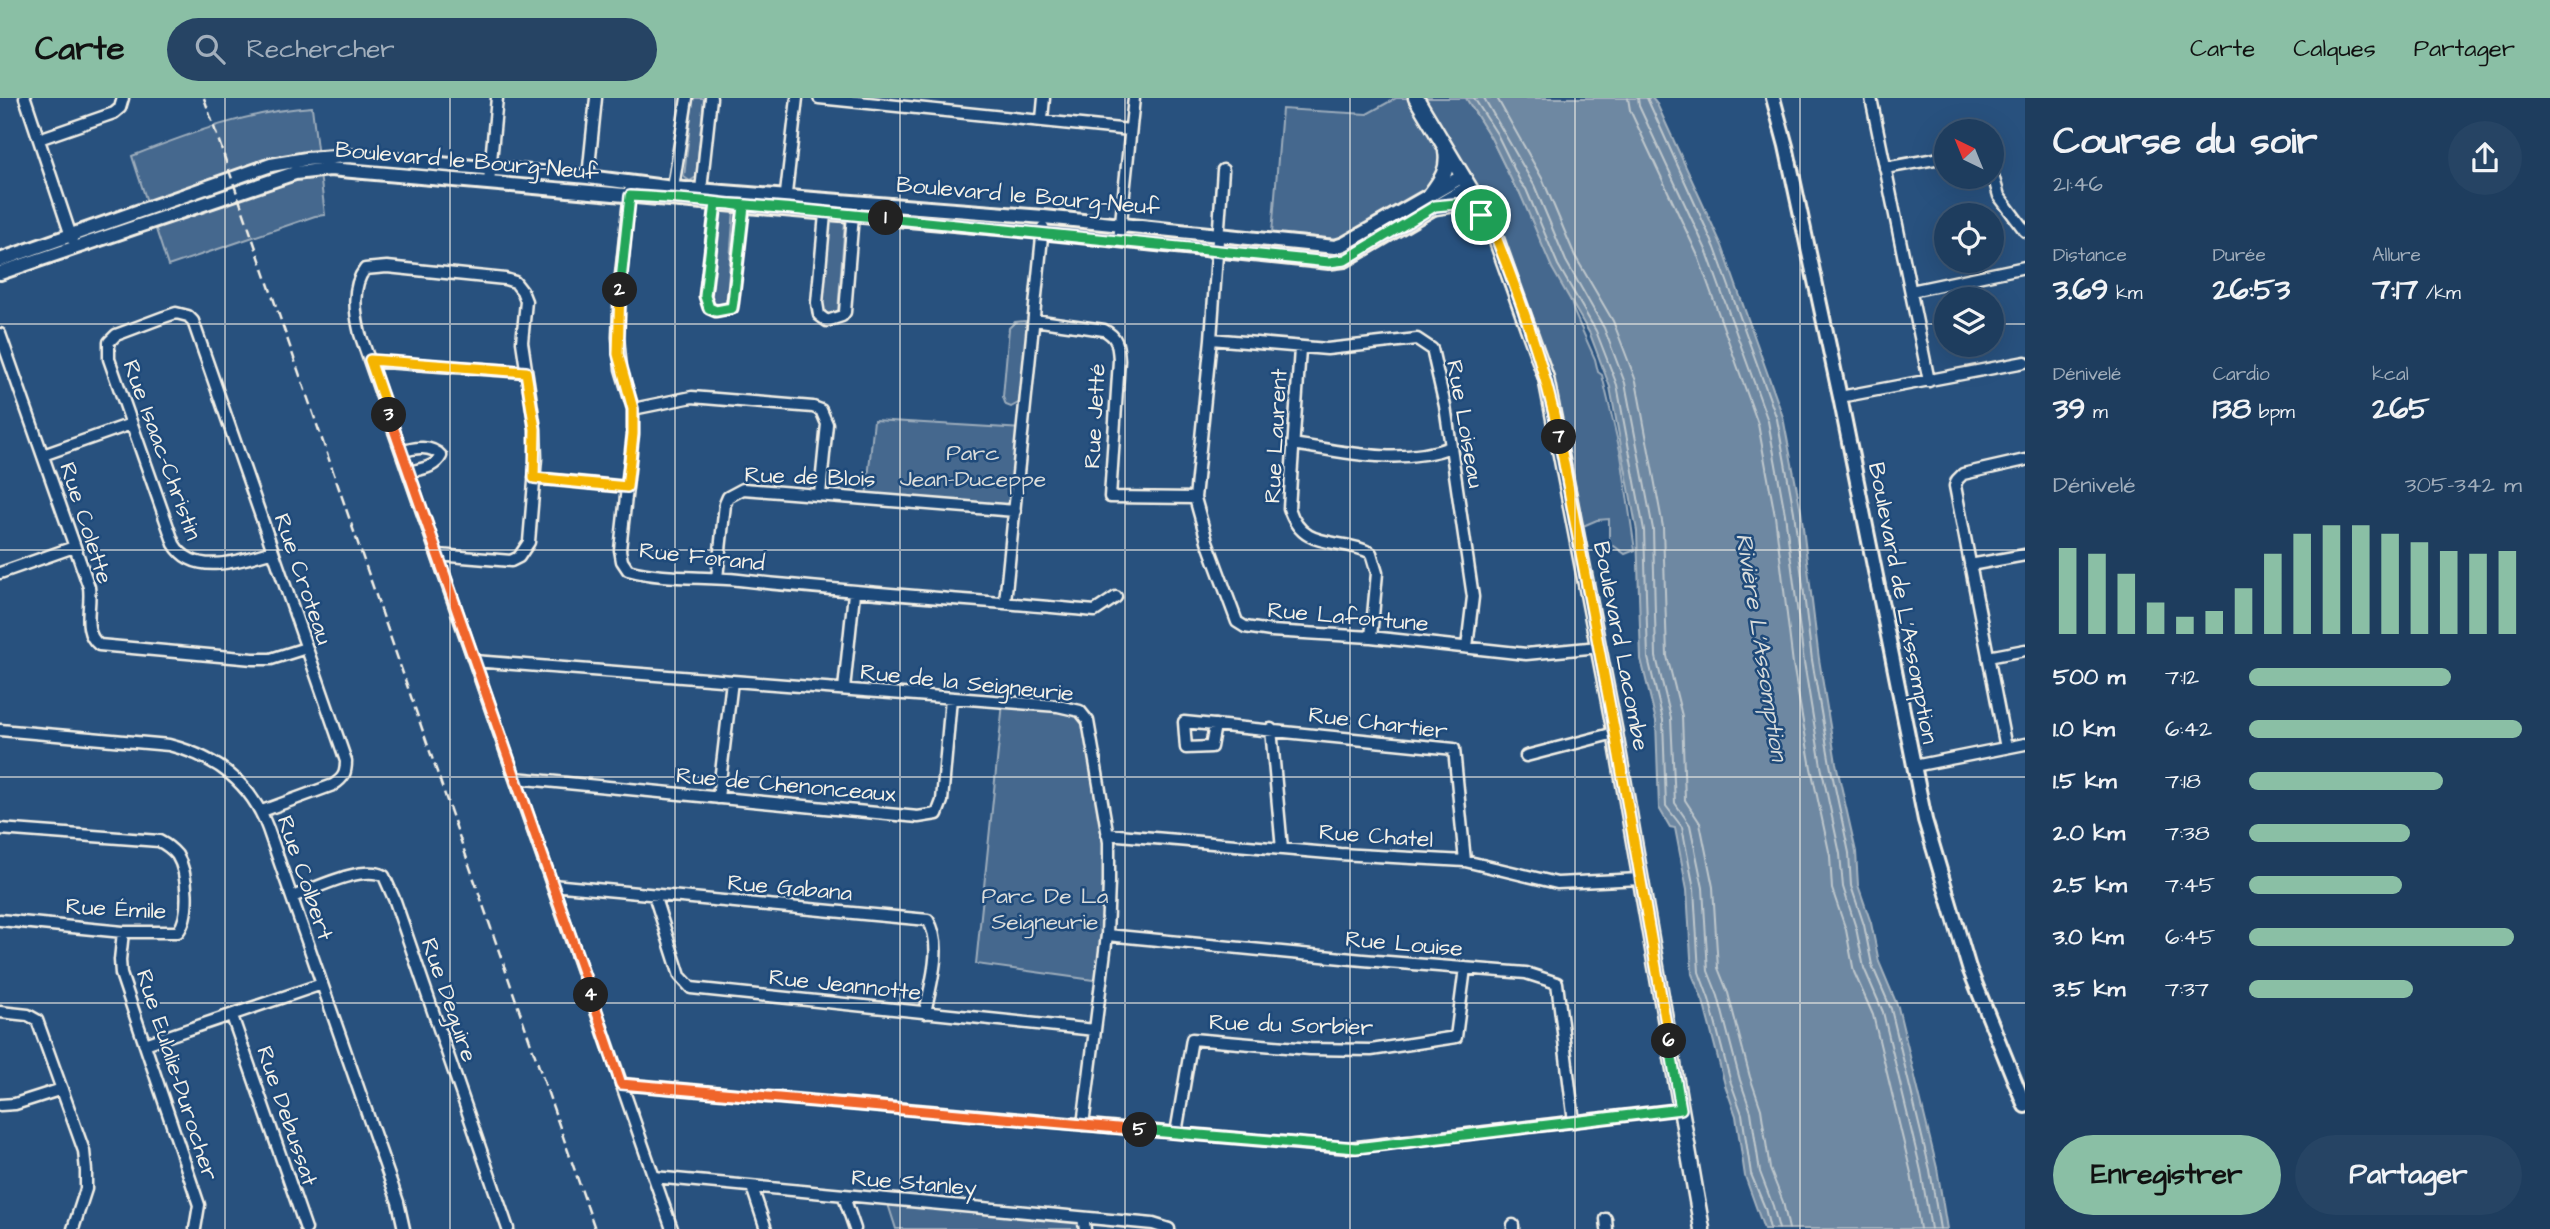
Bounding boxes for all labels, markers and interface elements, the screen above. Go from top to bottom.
search box [167,18,657,81]
text: Carte [35,26,125,72]
icon: search [191,30,229,68]
text: Rechercher [247,31,395,67]
text: Carte [2190,32,2255,66]
text: Calques [2293,32,2376,66]
text: Partager [2414,32,2515,66]
text: Course du soir [2053,116,2318,168]
north arrow [1934,119,2004,189]
map controls [1934,119,2004,357]
button: share [2448,121,2522,195]
street label: Boulevard le Bourg-Neuf [334,134,600,189]
text: 21:46 [2053,168,2103,200]
street label: Boulevard le Bourg-Neuf [895,169,1161,224]
pin [1451,185,1511,245]
icon: arrive [1462,196,1500,234]
pin: 1 [868,200,903,236]
button: locate [1934,203,2004,273]
text: 1 [884,204,887,231]
text: Distance [2053,242,2127,269]
text: Durée [2213,242,2266,269]
text: Allure [2372,242,2421,269]
text: 3.69 [2053,269,2108,311]
text: 26:53 [2213,269,2290,311]
text: 7:17 [2372,269,2418,311]
pin: 2 [602,272,638,308]
text: 2 [614,276,625,303]
text: km [2108,280,2142,307]
text: /km [2418,280,2461,307]
button: layers [1934,287,2004,357]
street label: Rue Isaac-Christin [115,355,209,545]
street label: Rue Loiseau [1438,357,1492,491]
text: Dénivelé [2053,361,2121,388]
text: Cardio [2213,361,2270,388]
text: kcal [2372,361,2409,388]
street label: Rue Jetté [1076,363,1114,469]
street label: Rue Laurent [1256,367,1296,504]
text: 39 [2053,388,2085,430]
text: 138 [2213,388,2251,430]
text: 265 [2372,388,2430,430]
pin: 3 [372,398,406,432]
text: m [2085,399,2108,426]
text: bpm [2251,399,2295,426]
text: 3 [384,401,393,428]
pin: 7 [1542,420,1576,454]
text: 7 [1553,423,1564,450]
park label: Parc Jean-Duceppe [900,437,1046,495]
street label: Rue Colette [51,458,121,588]
street label: Rue de Blois [744,459,876,495]
street label: Boulevard de L'Assomption [1860,460,1946,746]
text: Dénivelé [2053,469,2136,501]
text: 305–342 m [2405,469,2522,501]
street label: Rue Croteau [266,509,340,649]
water label: Rivière L'Assomption [1726,531,1796,765]
street label: Rue Forand [638,534,767,580]
street label: Boulevard Lacombe [1585,539,1657,753]
street label: Rue Lafortune [1266,594,1430,640]
street label: Rue de la Seigneurie [859,656,1075,711]
text: 500 m [2053,661,2125,693]
text: 7:12 [2165,661,2199,693]
street label: Rue Chartier [1307,699,1450,747]
text: 1.0 km [2053,713,2115,745]
text: 6:42 [2165,713,2212,745]
street label: Rue de Chenonceaux [675,759,897,811]
text: 1.5 km [2053,765,2117,797]
text: 7:18 [2165,765,2201,797]
street label: Rue Colbert [269,811,342,945]
street label: Rue Chatel [1318,816,1434,856]
text: 2.0 km [2053,817,2125,849]
text: 7:38 [2165,817,2210,849]
street label: Rue Gabana [726,867,854,909]
text: 2.5 km [2053,869,2127,901]
text: 7:45 [2165,869,2215,901]
park label: Parc De La Seigneurie [981,880,1109,939]
street label: Rue Émile [65,890,167,928]
text: 3.0 km [2053,921,2124,953]
text: 6:45 [2165,921,2215,953]
street label: Rue Louise [1344,923,1464,965]
street label: Rue Deguire [412,934,485,1067]
street label: Rue Jeannotte [767,961,923,1009]
street label: Rue Eulalie-Durocher [128,965,226,1185]
text: 3.5 km [2053,973,2125,1005]
text: 7:37 [2165,973,2209,1005]
pin: 4 [574,978,608,1012]
text: 4 [584,981,597,1008]
street label: Rue du Sorbier [1208,1006,1374,1044]
pin: 6 [1652,1024,1686,1058]
text: 6 [1663,1027,1674,1054]
street label: Rue Debussat [248,1042,326,1191]
pin: 5 [1122,1112,1158,1148]
text: 5 [1133,1116,1146,1143]
button: Enregistrer [2053,1135,2281,1215]
button: Partager [2295,1135,2522,1215]
street label: Rue Stanley [850,1162,978,1205]

